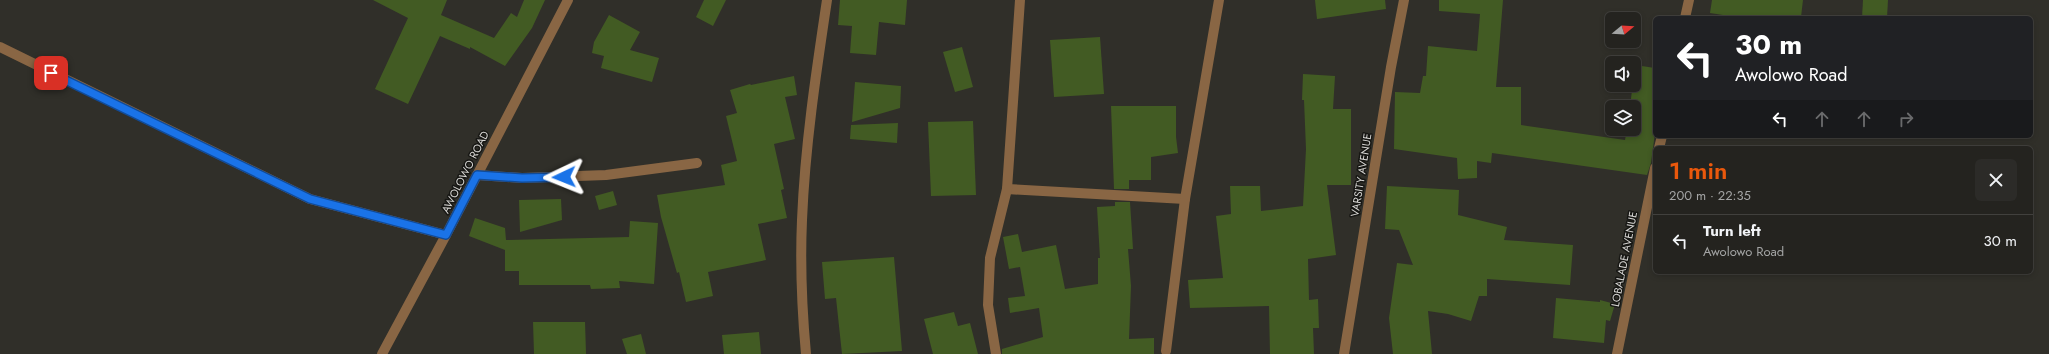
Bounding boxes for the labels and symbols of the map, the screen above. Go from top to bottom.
north arrow [1605,12,1641,48]
pin [34,56,68,90]
street label: AWOLOWO ROAD [437,128,493,216]
street label: VARSITY AVENUE [1347,132,1375,218]
position arrow [543,156,585,198]
street label: LOBALADE AVENUE [1607,210,1641,308]

